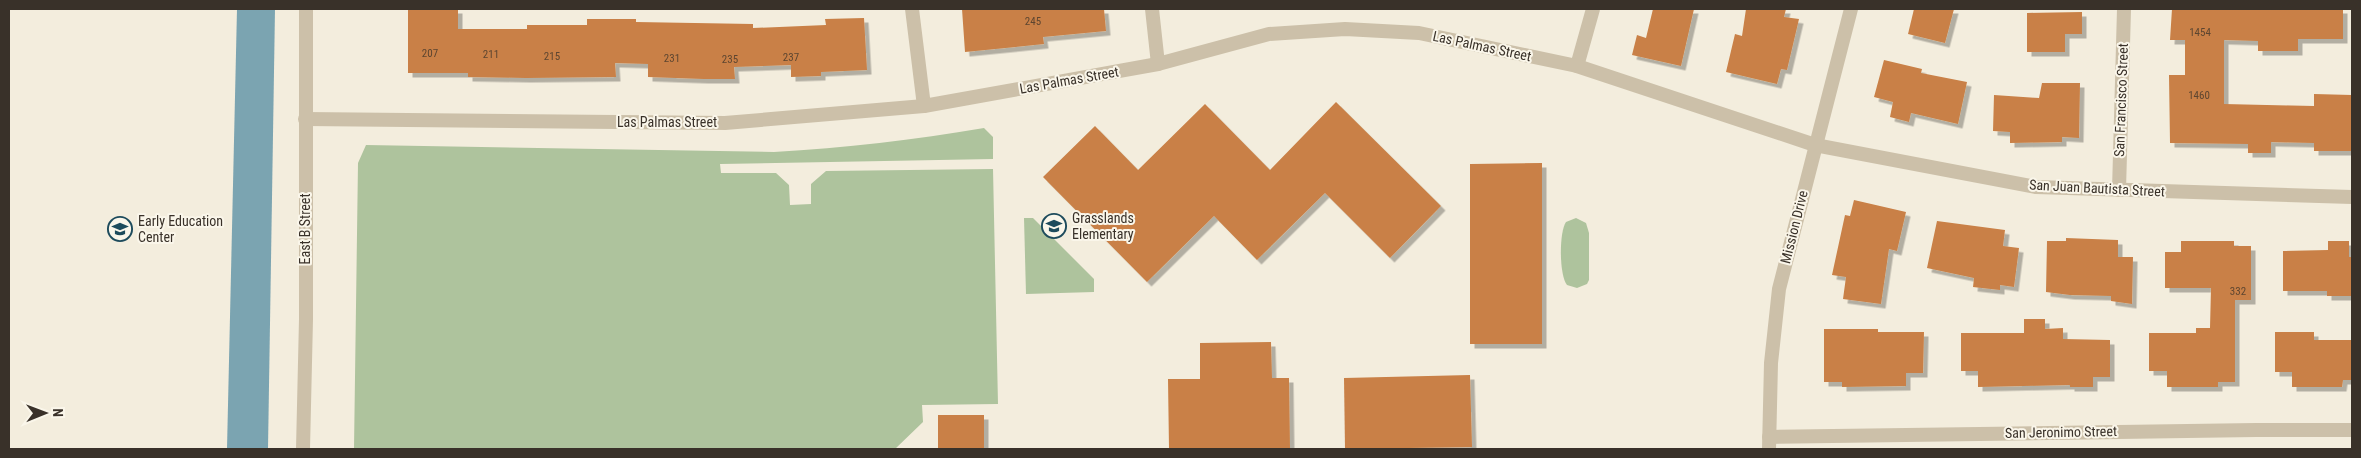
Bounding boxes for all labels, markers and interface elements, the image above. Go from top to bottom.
house number: 245 [1025,15,1041,28]
house number: 1454 [2189,26,2211,39]
street label: Las Palmas Street [1431,28,1533,64]
street label: San Francisco Street [2111,43,2131,157]
house number: 207 [422,47,438,60]
house number: 211 [483,48,499,61]
house number: 215 [544,50,560,63]
house number: 237 [783,51,799,64]
house number: 231 [664,52,680,65]
house number: 235 [722,53,738,66]
street label: Las Palmas Street [1018,63,1120,97]
house number: 1460 [2188,89,2210,102]
street label: Las Palmas Street [617,114,717,130]
street label: San Juan Bautista Street [2029,176,2165,200]
street label: Mission Drive [1777,188,1811,265]
street label: East B Street [297,193,313,265]
place label: Grasslands Elementary [1072,210,1134,242]
place label: Early Education Center [138,213,223,245]
school or university icon: Grasslands Elementary [1041,213,1067,239]
school or university icon: Early Education Center [107,216,133,242]
house number: 332 [2230,285,2246,298]
north arrow [20,388,70,438]
text: N [50,408,66,417]
street label: San Jeronimo Street [2005,423,2117,441]

